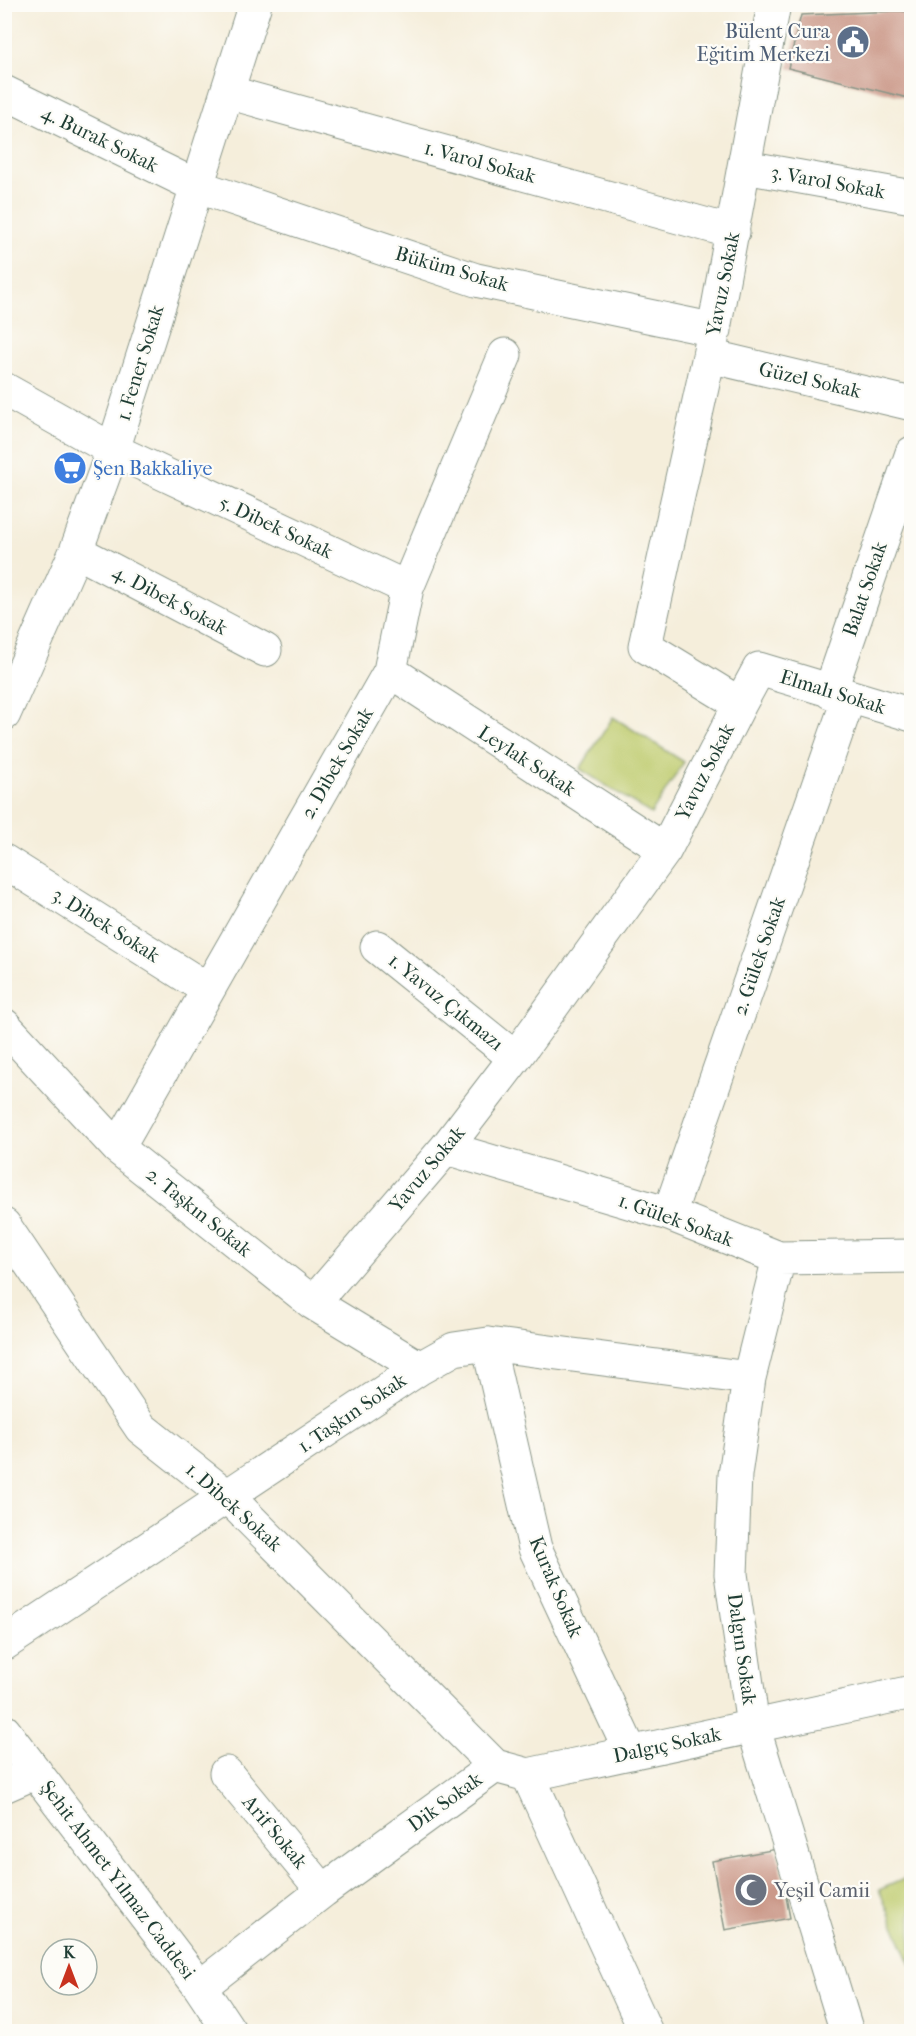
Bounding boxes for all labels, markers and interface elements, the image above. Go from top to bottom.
place label: Bülent Cura Eğitim Merkezi [696,20,831,66]
public building icon: Bülent Cura Eğitim Merkezi [835,24,871,60]
street label: 4. Burak Sokak [38,101,163,178]
street label: 1. Varol Sokak [422,136,539,188]
street label: 3. Varol Sokak [769,161,888,203]
street label: Yavuz Sokak [701,229,744,339]
street label: Büküm Sokak [393,242,512,296]
street label: 1. Fener Sokak [111,302,169,424]
street label: Güzel Sokak [757,357,864,403]
supermarket icon: Şen Bakkaliye [52,450,88,486]
place label: Şen Bakkaliye [93,457,213,480]
street label: 5. Dibek Sokak [215,491,337,564]
street label: Balat Sokak [838,538,892,639]
street label: 4. Dibek Sokak [109,560,232,640]
street label: Elmalı Sokak [777,665,889,719]
street label: 2. Dibek Sokak [296,703,378,823]
street label: Yavuz Sokak [670,719,740,825]
street label: Leylak Sokak [474,721,581,801]
street label: 3. Dibek Sokak [48,883,165,968]
street label: 2. Gülek Sokak [728,893,790,1018]
street label: 1. Yavuz Çıkmazı [383,949,508,1056]
street label: Yavuz Sokak [384,1121,470,1218]
street label: 2. Taşkın Sokak [142,1162,257,1262]
street label: 1. Gülek Sokak [615,1189,737,1252]
street label: 1. Taşkın Sokak [293,1368,411,1458]
street label: 1. Dibek Sokak [181,1458,287,1557]
street label: Kurak Sokak [524,1533,588,1642]
street label: Dalgın Sokak [723,1592,761,1707]
street label: Dalgıç Sokak [611,1722,724,1768]
street label: Dik Sokak [403,1767,487,1837]
street label: Şehit Ahmet Yılmaz Caddesi [36,1776,200,1984]
street label: Arif Sokak [237,1790,313,1874]
mosque icon: Yeşil Camii [733,1872,769,1908]
place label: Yeşil Camii [773,1879,870,1902]
north arrow [39,1937,99,1997]
text: K [63,1943,76,1962]

